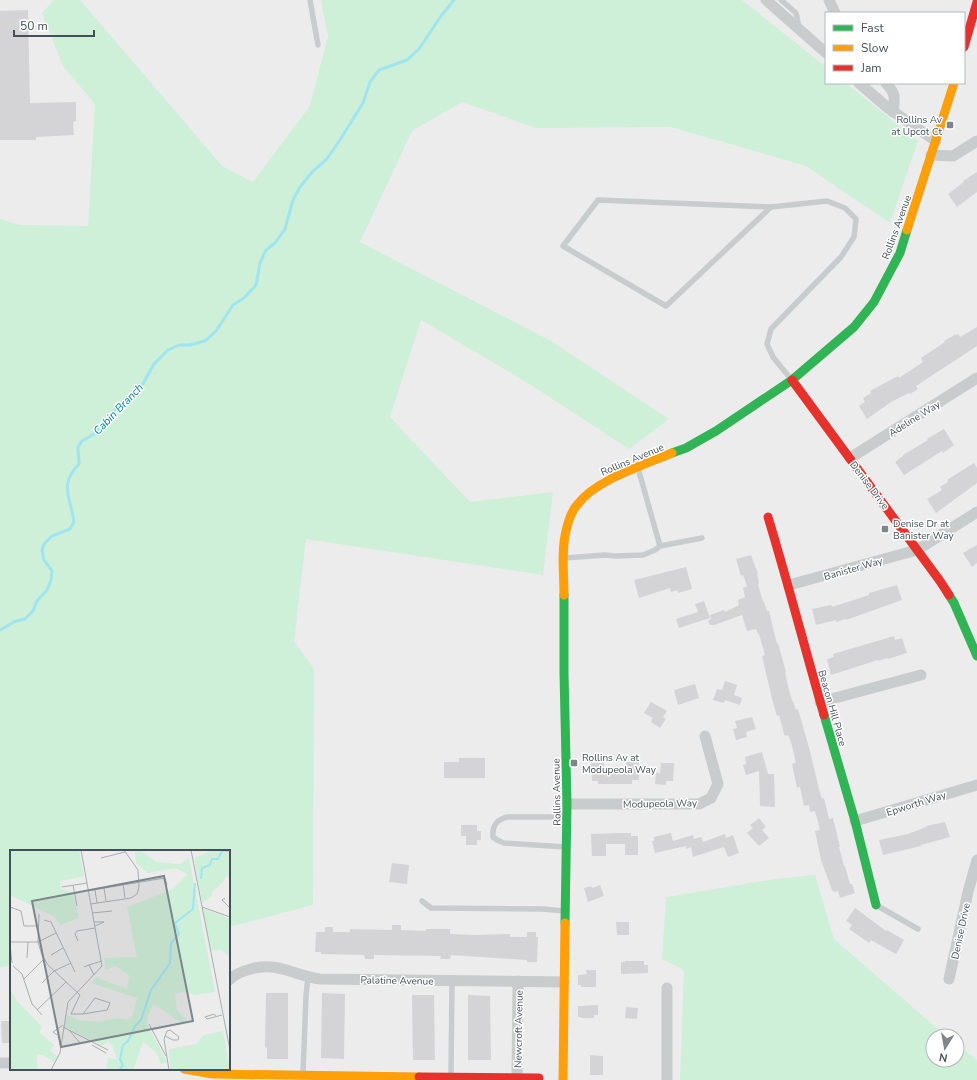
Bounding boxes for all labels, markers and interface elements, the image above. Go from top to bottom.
scale bar [14,12,94,38]
legend [825,12,965,84]
text: 50 m [20,18,48,34]
text: Fast [861,20,884,36]
text: Slow [861,40,889,56]
text: Jam [860,60,882,76]
place label: Rollins Av at Upcot Ct [891,113,943,139]
marker: Rollins Av at Upcot Ct [945,120,955,130]
street label: Rollins Avenue [879,193,915,261]
water label: Cabin Branch [90,380,147,438]
street label: Adeline Way [886,397,944,440]
street label: Rollins Avenue [599,440,666,480]
street label: Denise Drive [846,459,892,513]
place label: Denise Dr at Banister Way [893,517,954,543]
marker: Denise Dr at Banister Way [880,524,890,534]
street label: Banister Way [822,554,885,584]
street label: Beacon Hill Place [814,669,850,748]
place label: Rollins Av at Modupeola Way [582,751,657,777]
street label: Rollins Avenue [549,758,565,826]
marker: Rollins Av at Modupeola Way [569,758,579,768]
street label: Epworth Way [885,788,949,820]
street label: Modupeola Way [623,796,698,812]
inset map [10,850,230,1070]
street label: Denise Drive [948,902,974,961]
street label: Palatine Avenue [360,973,434,989]
street label: Newcroft Avenue [511,990,527,1068]
north arrow [925,1028,965,1068]
text: N [938,1049,949,1065]

